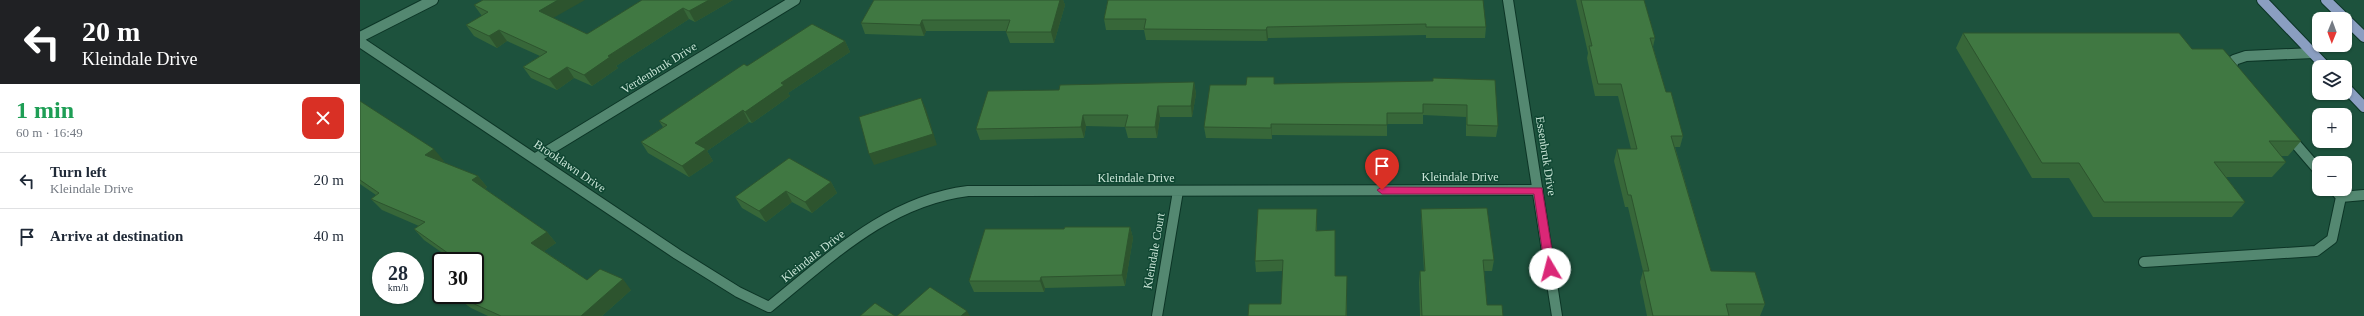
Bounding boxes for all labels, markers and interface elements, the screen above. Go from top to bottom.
north arrow [2312,12,2352,52]
map controls [2312,12,2352,196]
icon: left [16,16,68,68]
text: 20 m [82,16,140,47]
street label: Verdenbruk Drive [619,39,699,97]
text: Kleindale Drive [82,49,197,69]
button: layers [2312,60,2352,100]
text: 1 min [16,97,74,123]
button: close [302,97,344,139]
button: + [2312,108,2352,148]
street label: Essenbruk Drive [1533,115,1559,197]
text: 60 m · 16:49 [16,125,83,140]
street label: Brooklawn Drive [531,137,609,195]
pin [1365,149,1399,190]
icon: arrive [1371,155,1393,177]
button: − [2312,156,2352,196]
text: Turn left [50,164,107,180]
icon: left [16,170,38,192]
street label: Kleindale Drive [1422,170,1498,184]
street label: Kleindale Drive [1098,171,1174,185]
text: 20 m [314,172,344,188]
text: Kleindale Drive [50,181,133,196]
street label: Kleindale Court [1140,211,1168,290]
icon: arrive [16,226,38,248]
street label: Kleindale Drive [778,227,848,285]
text: Arrive at destination [50,228,183,244]
text: 40 m [314,228,344,244]
position arrow [1529,248,1571,290]
speed limit sign: 30 [432,252,484,304]
text: 28 [388,262,408,284]
text: km/h [388,282,408,293]

